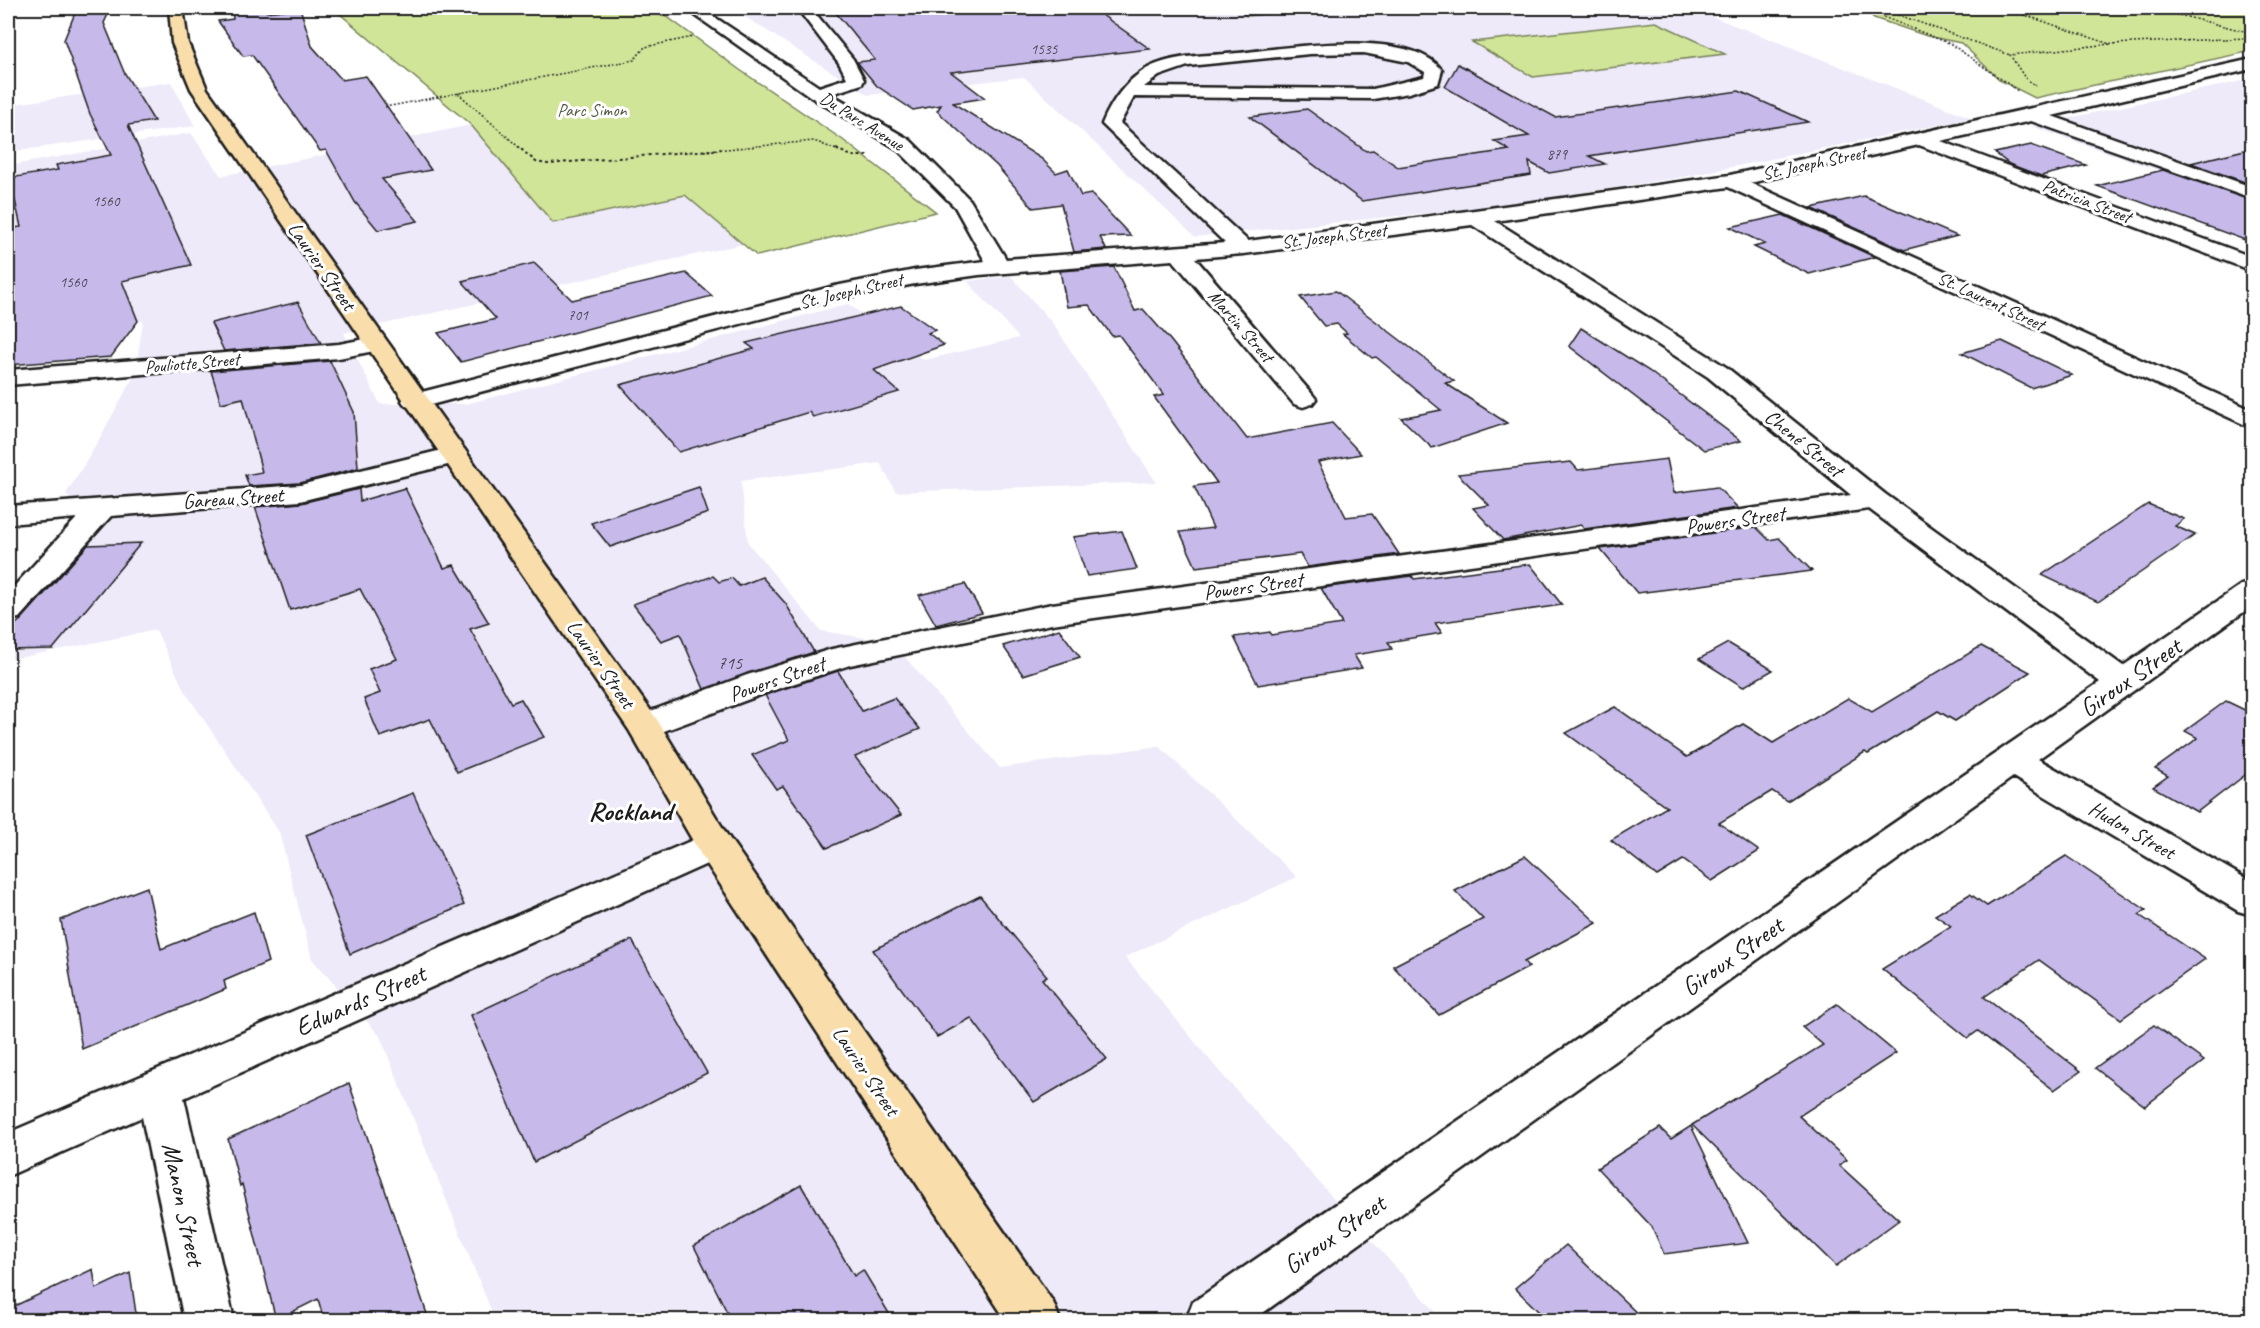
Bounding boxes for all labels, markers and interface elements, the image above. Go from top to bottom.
house number: 1535 [1030,40,1059,59]
street label: Du Parc Avenue [816,87,909,156]
park label: Parc Simon [557,99,628,121]
street label: St. Joseph Street [1760,141,1871,185]
house number: 879 [1547,145,1568,164]
street label: Patricia Street [2040,174,2137,229]
house number: 1560 [92,192,121,211]
street label: Laurier Street [282,217,363,317]
street label: St. Joseph Street [1280,218,1391,253]
street label: St. Laurent Street [1934,267,2051,337]
street label: St. Joseph Street [797,268,908,314]
house number: 1560 [59,273,88,292]
street label: Martin Street [1204,285,1280,369]
house number: 701 [568,306,589,325]
street label: Pouliotte Street [144,348,243,378]
street label: Chené Street [1759,403,1851,484]
street label: Gareau Street [182,481,286,514]
street label: Powers Street [1684,500,1789,540]
street label: Powers Street [1202,566,1307,606]
street label: Laurier Street [561,615,642,715]
street label: Giroux Street [2073,629,2190,725]
street label: Powers Street [726,650,831,707]
house number: 715 [718,652,743,674]
district label: Rockland [588,794,677,828]
street label: Hudon Street [2084,795,2181,866]
street label: Giroux Street [1675,908,1792,1004]
street label: Edwards Street [290,956,433,1044]
street label: Laurier Street [827,1021,906,1122]
street label: Manon Street [154,1140,213,1271]
street label: Giroux Street [1277,1186,1394,1282]

